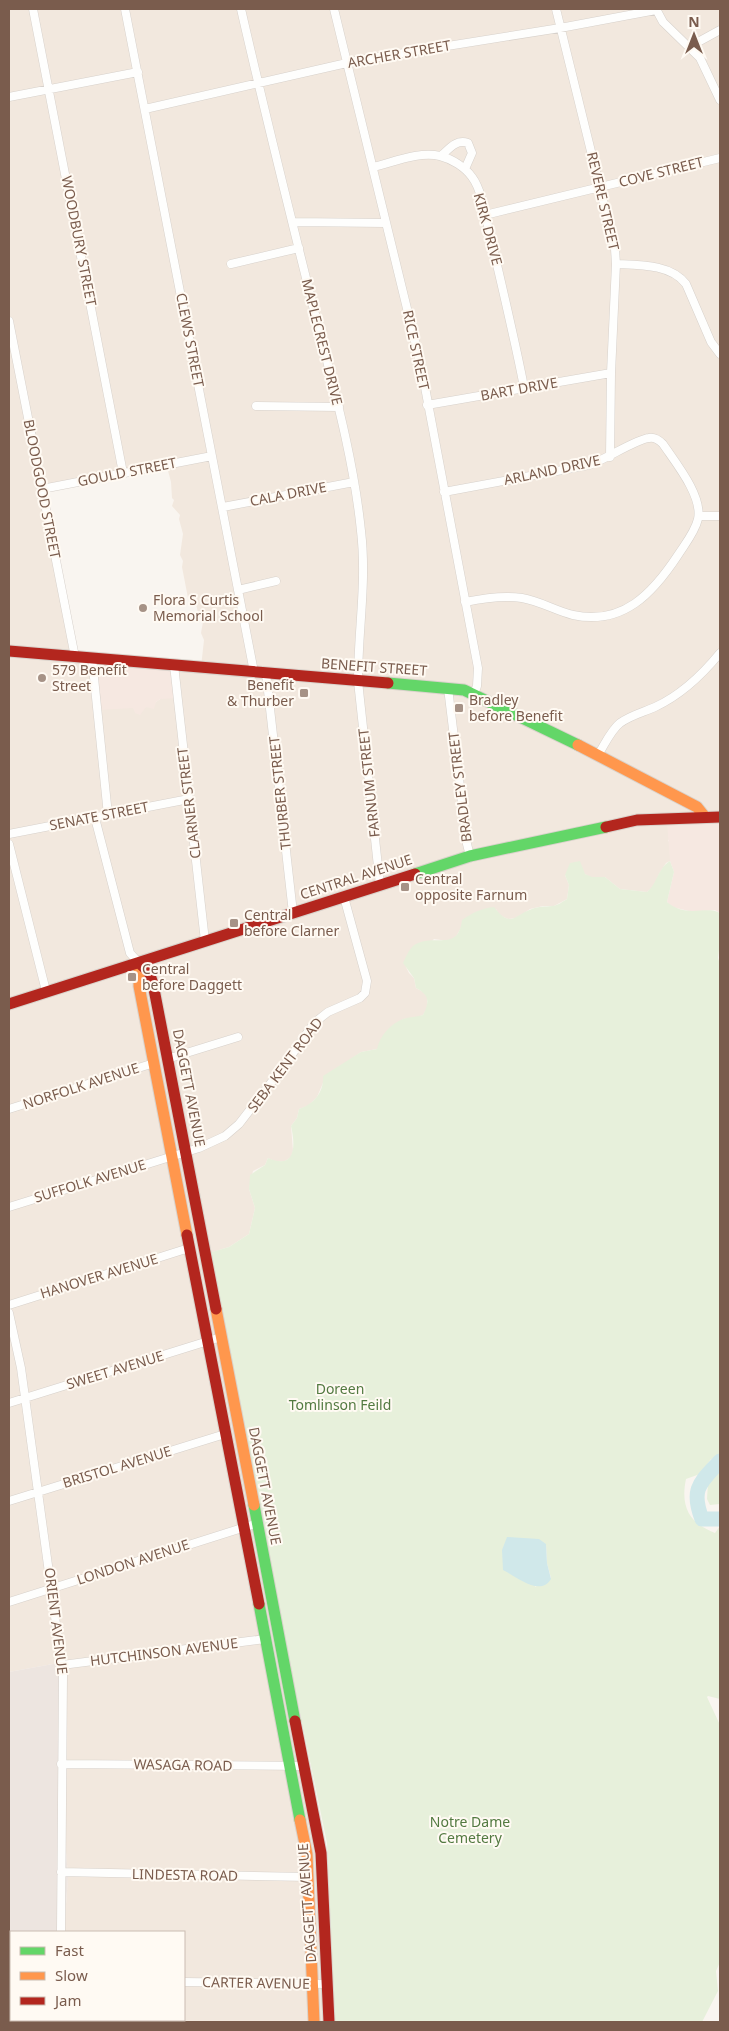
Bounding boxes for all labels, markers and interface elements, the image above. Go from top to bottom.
north arrow [669,10,719,60]
text: N [688,12,700,31]
street label: ARCHER STREET [346,35,452,72]
street label: REVERE STREET [583,150,624,252]
street label: COVE STREET [617,152,705,191]
street label: WOODBURY STREET [58,174,101,308]
street label: KIRK DRIVE [470,191,507,267]
street label: MAPLECREST DRIVE [298,277,347,407]
street label: CLEWS STREET [172,291,209,389]
street label: RICE STREET [399,308,434,392]
street label: BART DRIVE [479,372,559,405]
street label: BLOODGOOD STREET [20,418,65,560]
street label: ARLAND DRIVE [502,450,602,489]
street label: GOULD STREET [76,453,178,490]
street label: CALA DRIVE [248,477,328,510]
place label: Flora S Curtis Memorial School [153,590,263,625]
marker: Flora S Curtis Memorial School [137,602,149,614]
street label: BENEFIT STREET [320,653,428,680]
place label: 579 Benefit Street [52,660,127,695]
marker: 579 Benefit Street [36,672,48,684]
place label: Benefit & Thurber [227,675,294,710]
marker: Benefit & Thurber [298,687,310,699]
place label: Bradley before Benefit [469,690,563,725]
marker: Bradley before Benefit [453,702,465,714]
street label: FARNUM STREET [353,727,384,838]
street label: BRADLEY STREET [443,731,476,843]
street label: THURBER STREET [264,735,295,851]
street label: CLARNER STREET [172,746,205,860]
street label: SENATE STREET [48,797,150,834]
street label: CENTRAL AVENUE [297,849,414,904]
place label: Central opposite Farnum [415,869,527,904]
marker: Central opposite Farnum [399,881,411,893]
place label: Central before Clarner [244,905,339,940]
marker: Central before Clarner [228,917,240,929]
place label: Central before Daggett [142,959,242,994]
marker: Central before Daggett [126,971,138,983]
street label: SEBA KENT ROAD [243,1013,327,1116]
street label: DAGGETT AVENUE [169,1027,210,1148]
street label: NORFOLK AVENUE [20,1058,141,1113]
street label: SUFFOLK AVENUE [31,1154,148,1207]
street label: HANOVER AVENUE [37,1249,160,1303]
street label: SWEET AVENUE [64,1346,166,1393]
park label: Doreen Tomlinson Feild [289,1379,391,1414]
street label: DAGGETT AVENUE [245,1425,286,1546]
street label: BRISTOL AVENUE [60,1441,174,1492]
street label: LONDON AVENUE [74,1534,192,1589]
street label: ORIENT AVENUE [41,1566,72,1675]
street label: HUTCHINSON AVENUE [89,1633,239,1670]
street label: WASAGA ROAD [133,1754,233,1775]
park label: Notre Dame Cemetery [430,1812,510,1847]
street label: DAGGETT AVENUE [293,1843,320,1963]
street label: LINDESTA ROAD [132,1864,238,1885]
legend [10,1931,185,2021]
text: Fast [55,1940,84,1960]
text: Slow [55,1965,88,1985]
street label: CARTER AVENUE [202,1972,310,1993]
text: Jam [53,1990,82,2010]

